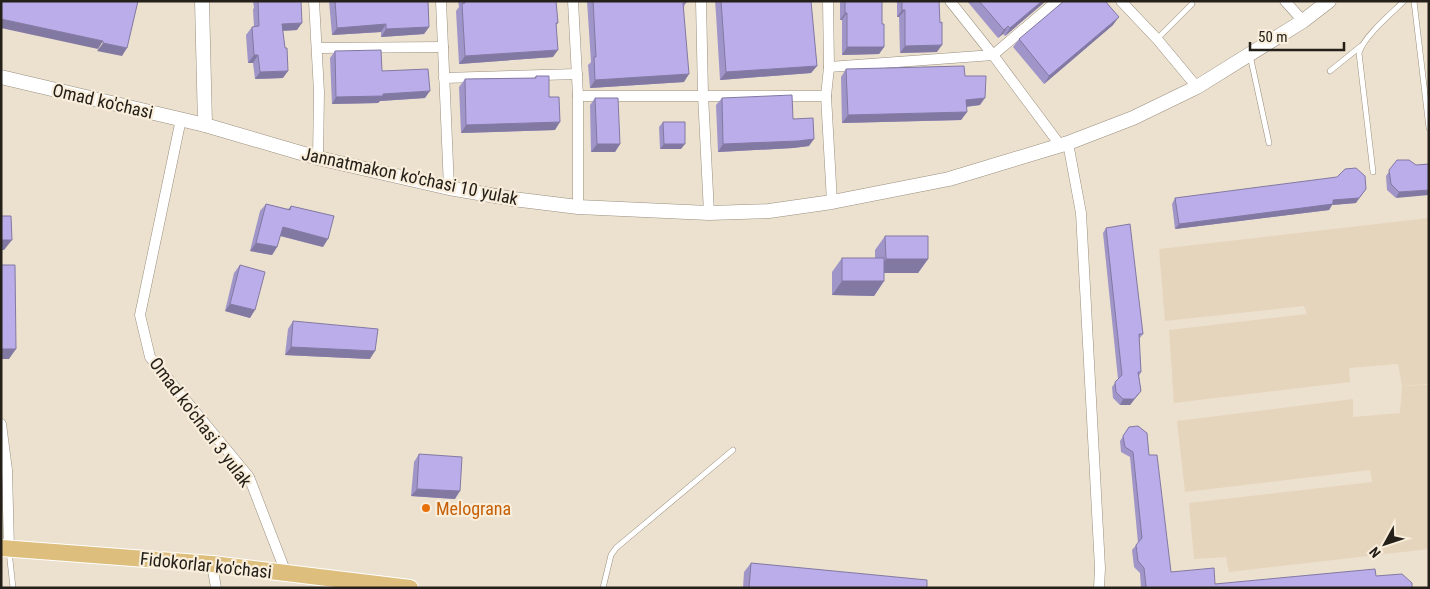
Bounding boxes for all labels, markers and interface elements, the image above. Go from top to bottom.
scale bar [1250,20,1344,52]
text: 50 m [1258,28,1288,46]
street label: Omad ko'chasi [51,79,155,123]
street label: Jannatmakon ko'chasi 10 yulak [300,143,520,209]
street label: Omad ko'chasi 3 yulak [145,353,257,491]
place label: Melograna [436,498,511,519]
marker: Melograna [420,502,432,514]
north arrow [1360,519,1410,569]
text: N [1366,544,1384,561]
street label: Fidokorlar ko'chasi [139,548,273,582]

